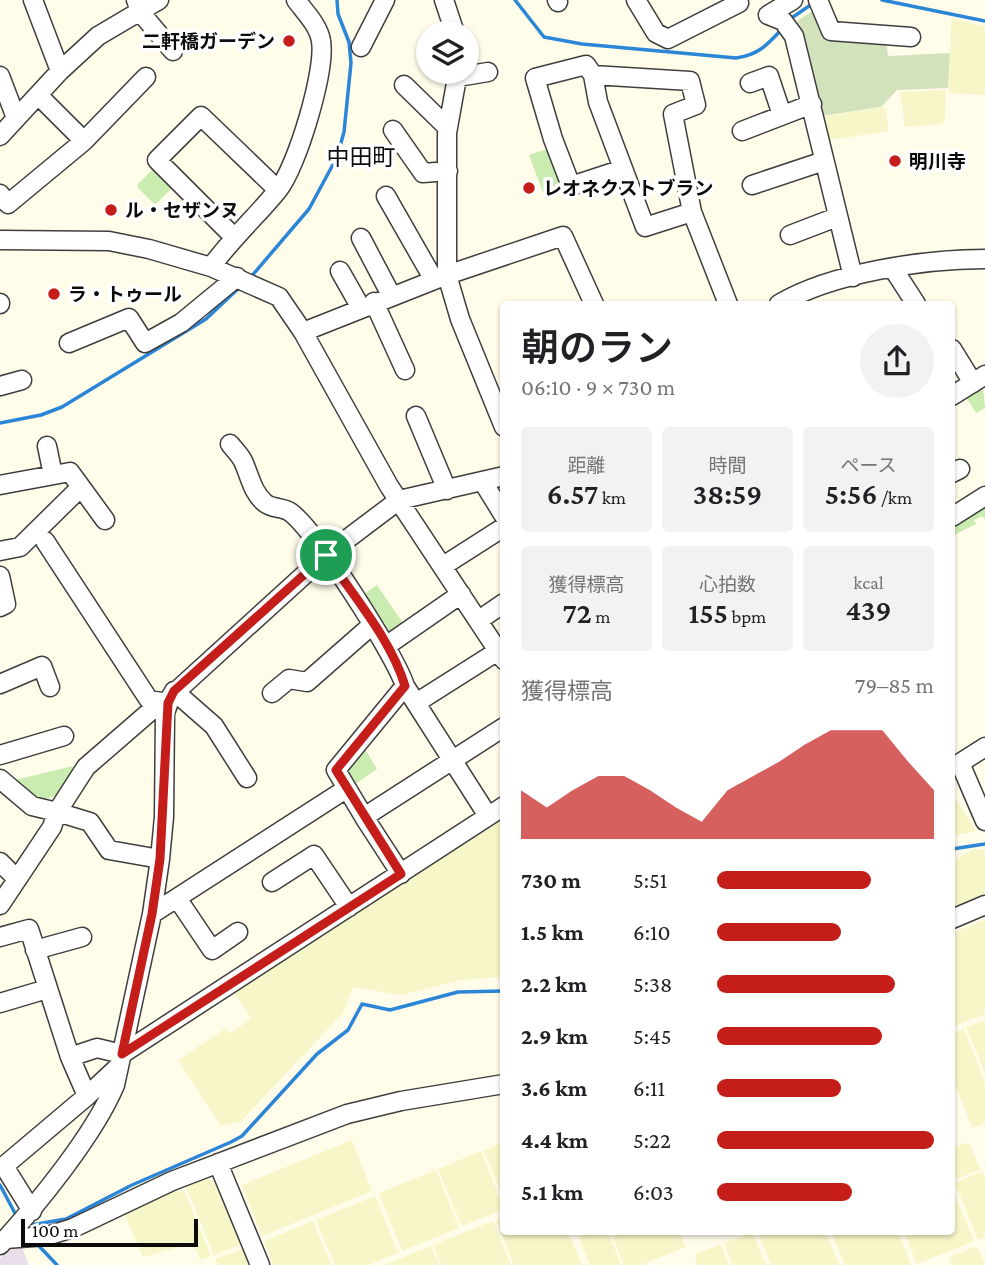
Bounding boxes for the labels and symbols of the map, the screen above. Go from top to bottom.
place label: 二軒橋ガーデン [142,31,275,52]
marker: 二軒橋ガーデン [281,33,297,49]
district label: 中田町 [327,144,396,170]
place label: 明川寺 [909,151,966,172]
marker: 明川寺 [887,153,903,169]
place label: レオネクストブラン [543,178,713,199]
marker: レオネクストブラン [521,180,537,196]
place label: ル・セザンヌ [125,200,239,221]
marker: ル・セザンヌ [103,202,119,218]
place label: ラ・トゥール [68,284,182,305]
marker: ラ・トゥール [46,286,62,302]
pin [296,525,356,585]
scale bar [21,1216,198,1248]

